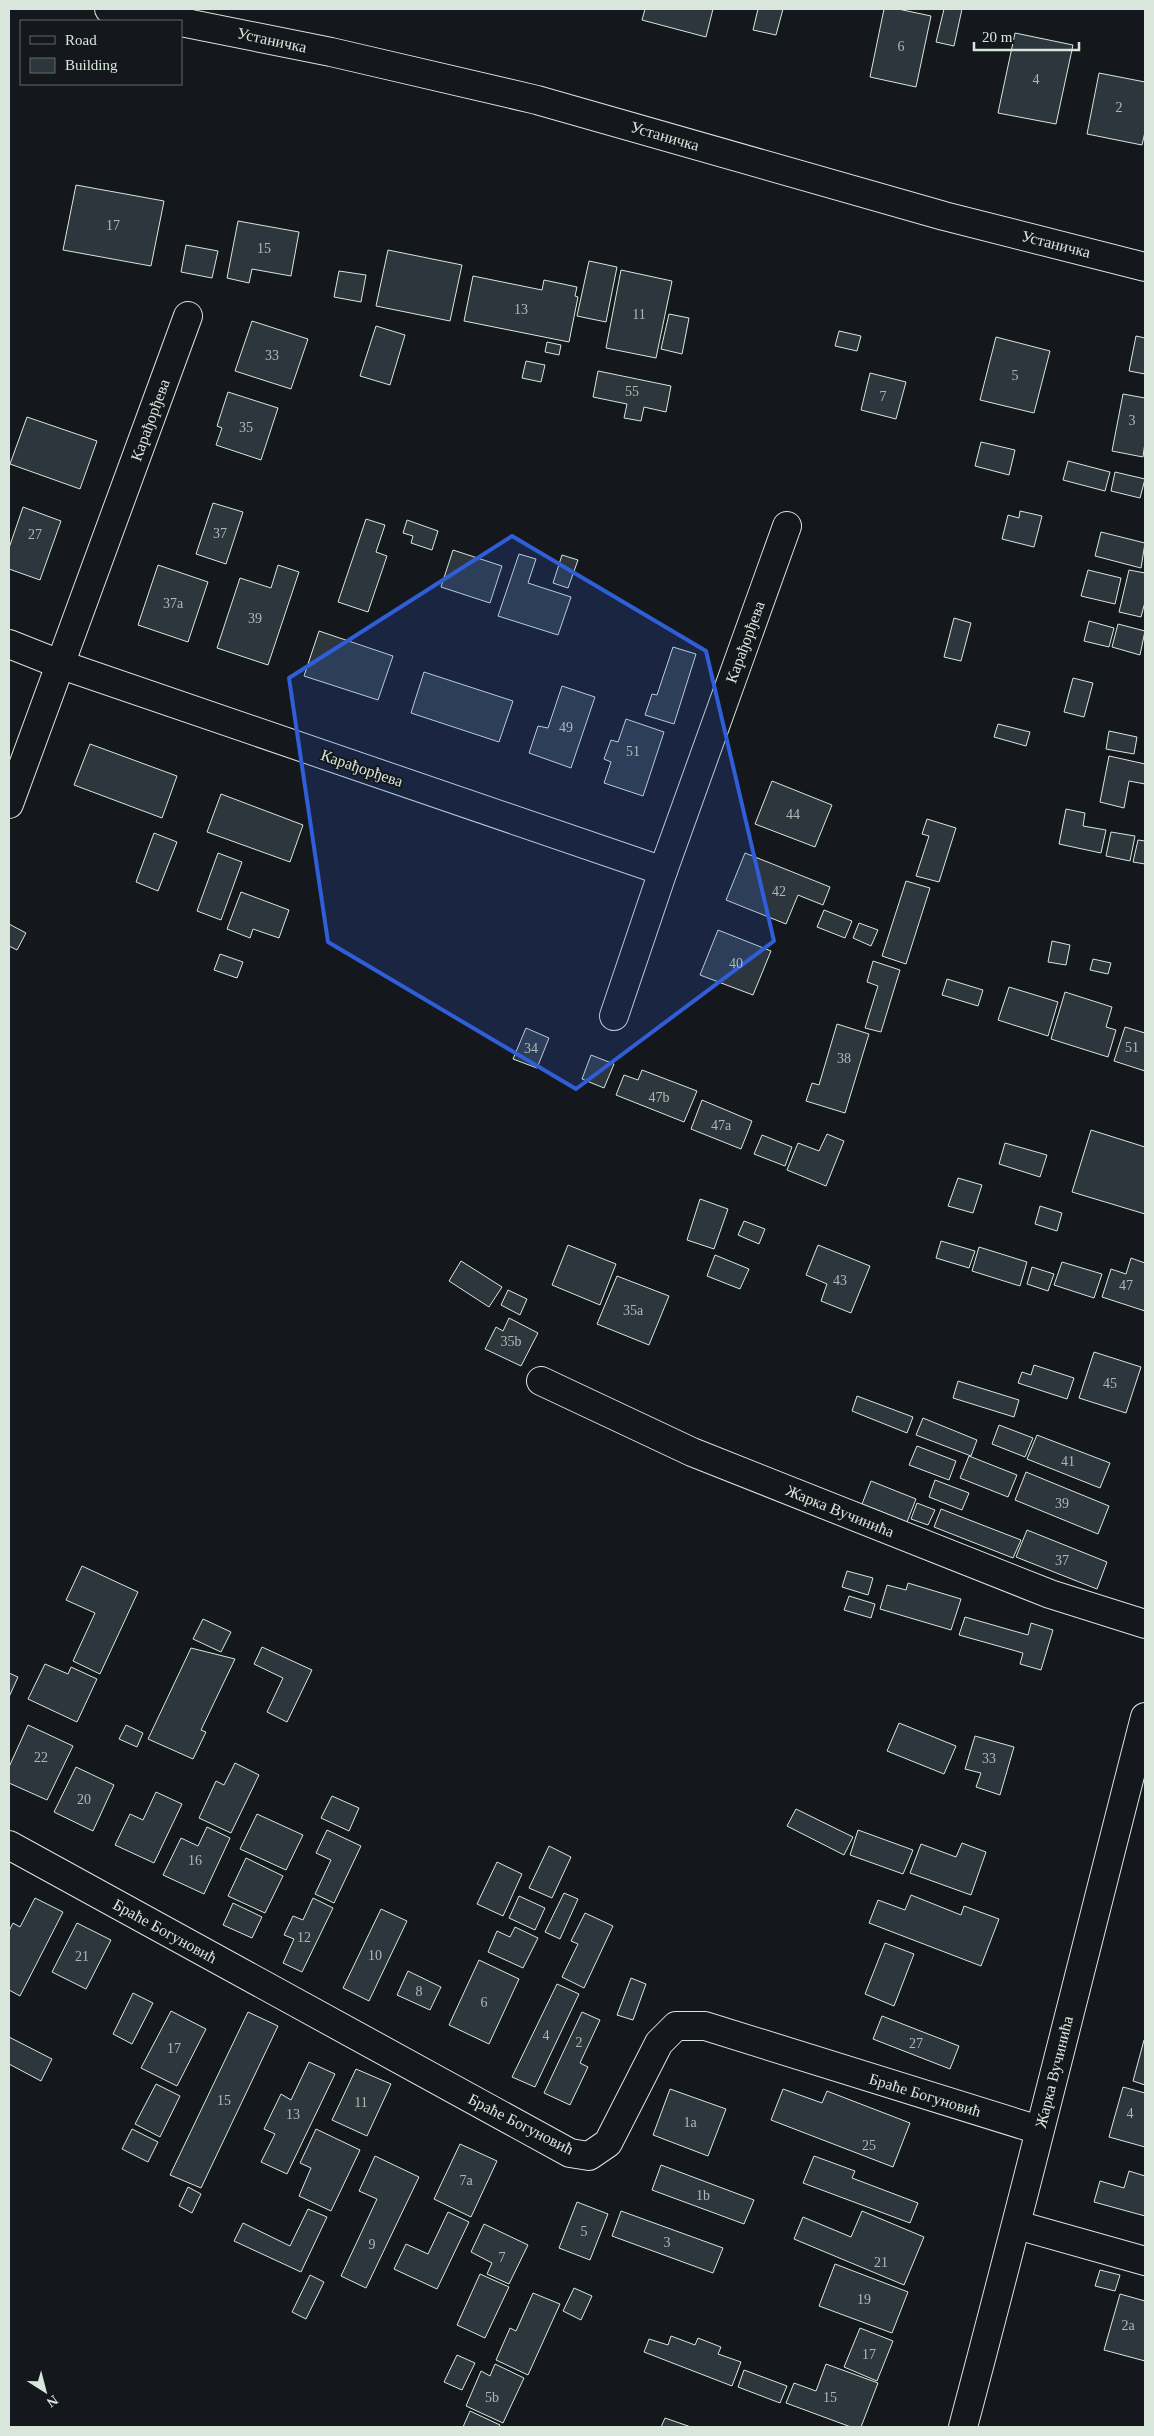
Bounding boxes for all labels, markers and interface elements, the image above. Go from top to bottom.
legend [20,20,182,85]
scale bar [974,20,1079,52]
street label: Устаничка [236,24,308,56]
text: 20 m [982,29,1013,45]
text: Road [65,32,97,48]
house number: 6 [898,39,905,54]
text: Building [65,57,118,73]
house number: 4 [1033,72,1040,87]
house number: 2 [1116,100,1123,115]
street label: Устаничка [629,118,701,154]
house number: 17 [106,218,120,233]
street label: Устаничка [1020,227,1092,261]
house number: 15 [257,241,271,256]
house number: 13 [514,302,528,317]
house number: 11 [632,307,646,322]
house number: 33 [265,348,279,363]
house number: 5 [1012,368,1019,383]
street label: Карађорђева [127,377,174,464]
house number: 55 [625,384,639,399]
house number: 7 [880,389,887,404]
house number: 3 [1129,413,1136,428]
house number: 35 [239,420,253,435]
house number: 37 [213,526,227,541]
house number: 27 [28,527,42,542]
house number: 37a [163,596,184,611]
street label: Карађорђева [722,599,769,686]
house number: 39 [248,611,262,626]
house number: 49 [559,720,573,735]
house number: 51 [626,744,640,759]
street label: Карађорђева [318,746,405,791]
house number: 44 [786,807,800,822]
house number: 42 [772,884,786,899]
house number: 40 [729,956,743,971]
house number: 51 [1125,1040,1139,1055]
house number: 34 [524,1041,538,1056]
house number: 38 [837,1051,851,1066]
house number: 47b [649,1090,670,1105]
house number: 47a [711,1118,732,1133]
house number: 43 [833,1273,847,1288]
house number: 47 [1119,1278,1133,1293]
house number: 35a [623,1303,644,1318]
house number: 35b [501,1334,522,1349]
house number: 45 [1103,1376,1117,1391]
house number: 41 [1061,1454,1075,1469]
street label: Жарка Вучинића [783,1482,896,1541]
house number: 39 [1055,1496,1069,1511]
house number: 37 [1055,1553,1069,1568]
house number: 22 [34,1750,48,1765]
house number: 33 [982,1751,996,1766]
house number: 20 [77,1792,91,1807]
house number: 16 [188,1853,202,1868]
street label: Браће Богуновић [110,1895,220,1967]
house number: 12 [297,1930,311,1945]
house number: 10 [368,1948,382,1963]
house number: 21 [75,1949,89,1964]
house number: 8 [416,1984,423,1999]
house number: 6 [481,1995,488,2010]
street label: Жарка Вучинића [1032,2014,1077,2130]
house number: 4 [543,2028,550,2043]
house number: 2 [576,2035,583,2050]
house number: 27 [909,2036,923,2051]
house number: 17 [167,2041,181,2056]
street label: Браће Богуновић [867,2070,983,2121]
street label: Браће Богуновић [465,2090,576,2159]
house number: 15 [217,2093,231,2108]
house number: 11 [354,2095,368,2110]
house number: 4 [1127,2106,1134,2121]
house number: 13 [286,2107,300,2122]
house number: 1a [683,2115,697,2130]
house number: 25 [862,2138,876,2153]
house number: 7a [459,2173,473,2188]
house number: 1b [696,2188,710,2203]
house number: 5 [581,2224,588,2239]
house number: 3 [664,2235,671,2250]
house number: 9 [369,2237,376,2252]
house number: 7 [499,2250,506,2265]
house number: 21 [874,2255,888,2270]
house number: 19 [857,2292,871,2307]
house number: 2a [1121,2318,1135,2333]
house number: 17 [862,2347,876,2362]
north arrow [20,2366,70,2416]
house number: 5b [485,2390,499,2405]
house number: 15 [823,2390,837,2405]
text: N [44,2392,61,2410]

